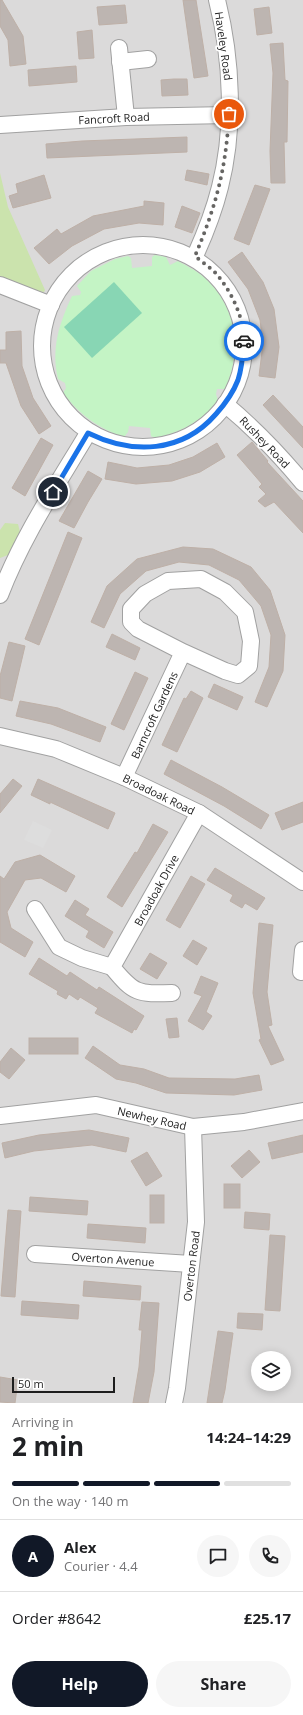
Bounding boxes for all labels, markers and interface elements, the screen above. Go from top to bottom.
street label: Haveley Road [212,11,236,81]
pin [212,97,246,131]
icon: bag [218,103,240,125]
street label: Fancroft Road [78,109,150,127]
courier [224,321,264,361]
icon: car [233,330,255,352]
street label: Rushey Road [237,413,293,471]
pin [36,475,70,509]
icon: home [42,481,64,503]
street label: Barncroft Gardens [127,669,181,761]
street label: Broadoak Road [120,770,198,818]
street label: Broadoak Drive [130,852,182,928]
street label: Newhey Road [116,1103,188,1133]
street label: Overton Road [179,1230,203,1302]
street label: Overton Avenue [71,1249,155,1269]
map controls [251,1351,291,1391]
button: layers [251,1351,291,1391]
scale bar [12,1375,115,1394]
text: 50 m [18,1376,44,1391]
text: Arriving in [12,1413,74,1431]
text: 14:24–14:29 [206,1427,291,1447]
text: 2 min [12,1428,84,1464]
text: On the way · 140 m [12,1492,128,1510]
button: chat [197,1535,239,1577]
button: phone [249,1535,291,1577]
text: Alex [64,1537,96,1557]
text: A [28,1546,38,1566]
text: Courier · 4.4 [64,1557,138,1575]
text: Order #8642 [12,1608,101,1628]
text: £25.17 [244,1608,291,1628]
button: Help [12,1661,148,1707]
button: Share [156,1661,291,1707]

